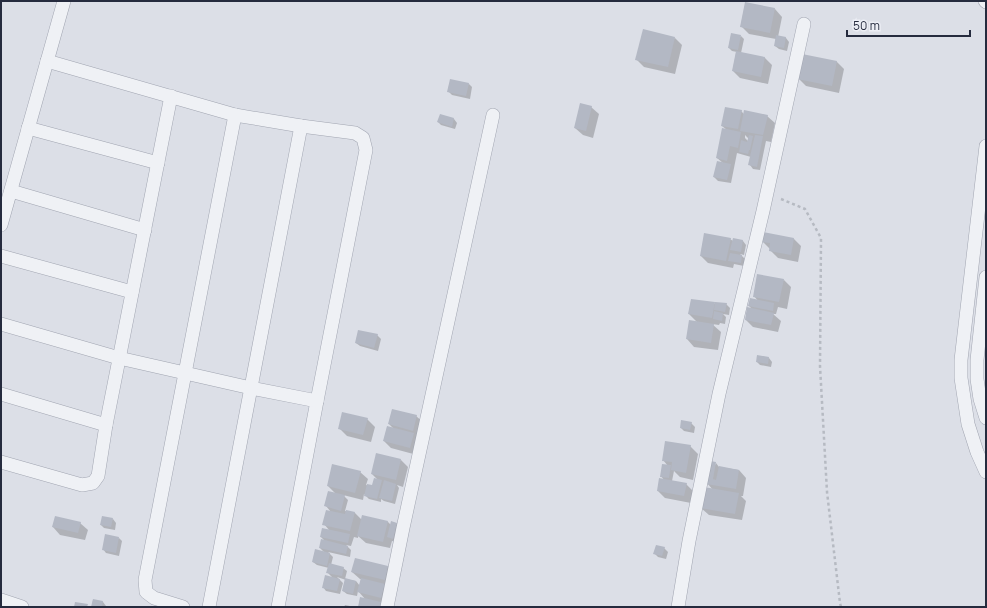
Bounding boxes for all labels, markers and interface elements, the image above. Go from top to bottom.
scale bar [847,12,970,38]
text: 50 m [853,17,880,34]

